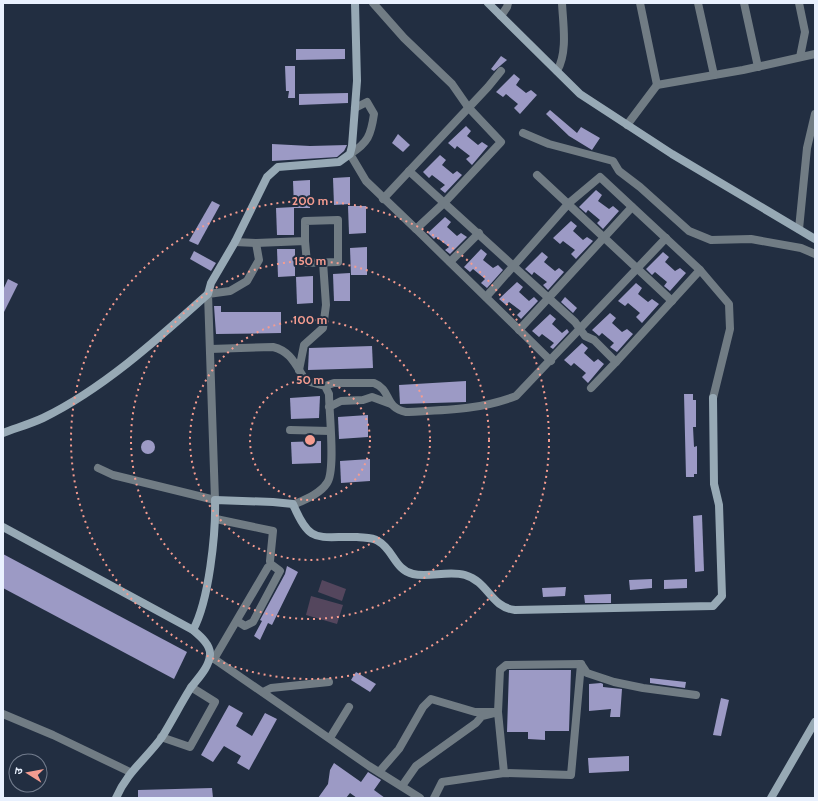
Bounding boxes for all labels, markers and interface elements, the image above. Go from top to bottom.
text: 200 m [292,193,328,208]
text: 150 m [294,253,326,268]
text: 100 m [293,312,327,327]
text: 50 m [296,372,324,387]
centre of rings [303,433,317,447]
north arrow [8,753,48,793]
text: उ [11,766,26,776]

